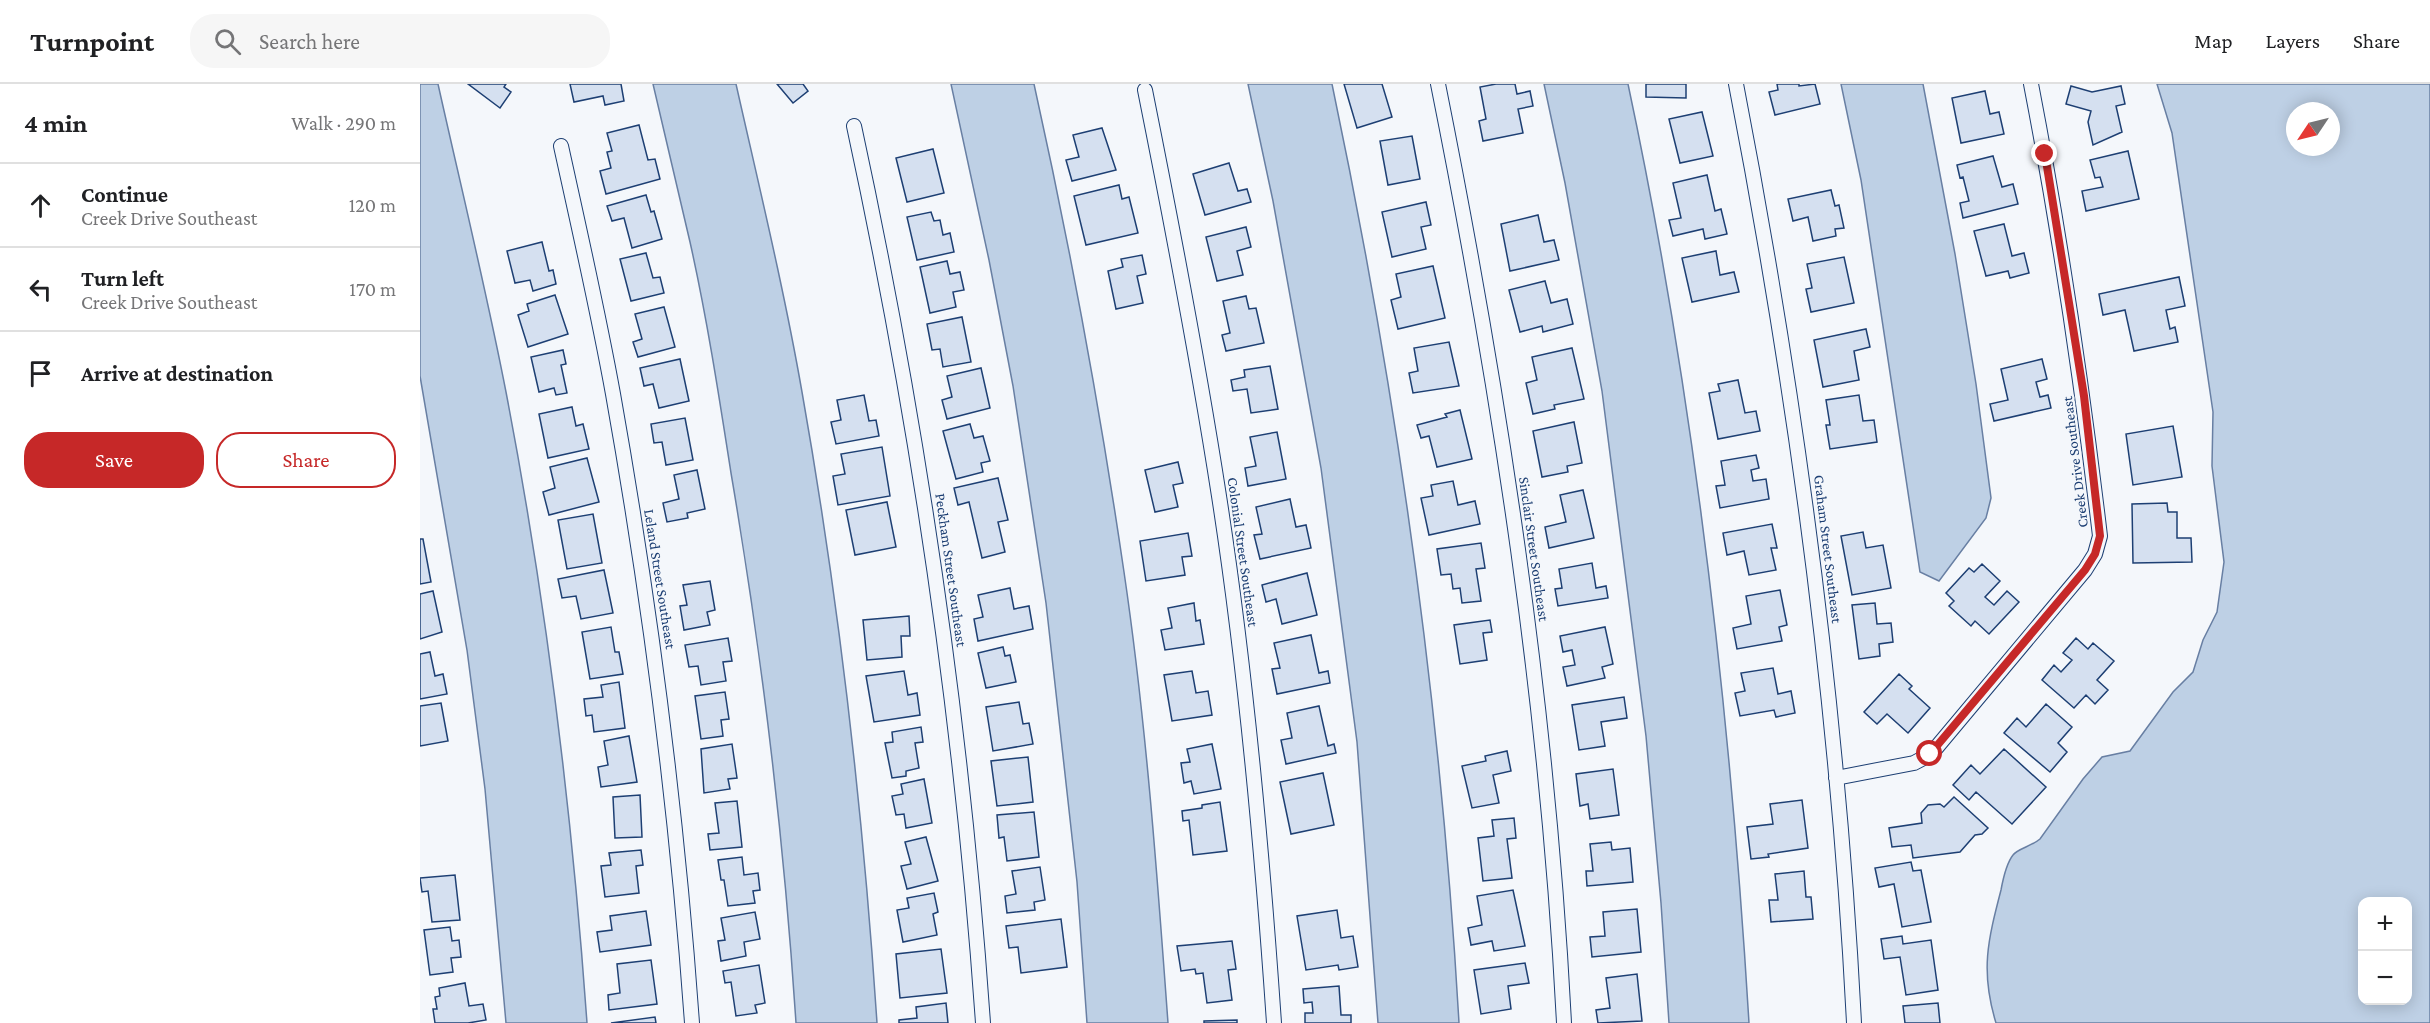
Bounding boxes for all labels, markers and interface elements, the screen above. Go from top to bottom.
search box [190,14,610,68]
icon: search [211,25,244,58]
text: Turnpoint [30,26,154,57]
text: Search here [259,29,360,54]
text: Map [2194,29,2233,53]
text: Layers [2266,29,2320,53]
text: Share [2353,29,2400,53]
north arrow [2286,102,2340,156]
text: 4 min [24,109,88,138]
text: Walk · 290 m [291,112,396,134]
route end [2031,140,2057,166]
text: Continue [81,182,168,207]
icon: ahead [24,189,57,222]
text: 120 m [349,194,396,216]
text: Creek Drive Southeast [81,207,257,229]
text: Turn left [81,266,164,291]
icon: left [24,273,57,306]
text: 170 m [349,278,396,300]
text: Creek Drive Southeast [81,291,257,313]
icon: arrive [24,357,57,390]
text: Arrive at destination [81,361,273,386]
street label: Creek Drive Southeast [2059,394,2091,529]
button: Save [24,432,204,488]
button: Share [216,432,396,488]
street label: Graham Street Southeast [1811,474,1845,625]
street label: Colonial Street Southeast [1225,476,1262,629]
street label: Sinclair Street Southeast [1516,476,1552,623]
street label: Peckham Street Southeast [932,492,970,649]
street label: Leland Street Southeast [641,508,679,651]
route start [1916,740,1942,766]
map controls [2358,897,2412,1005]
button: + [2358,897,2412,951]
button: − [2358,951,2412,1005]

